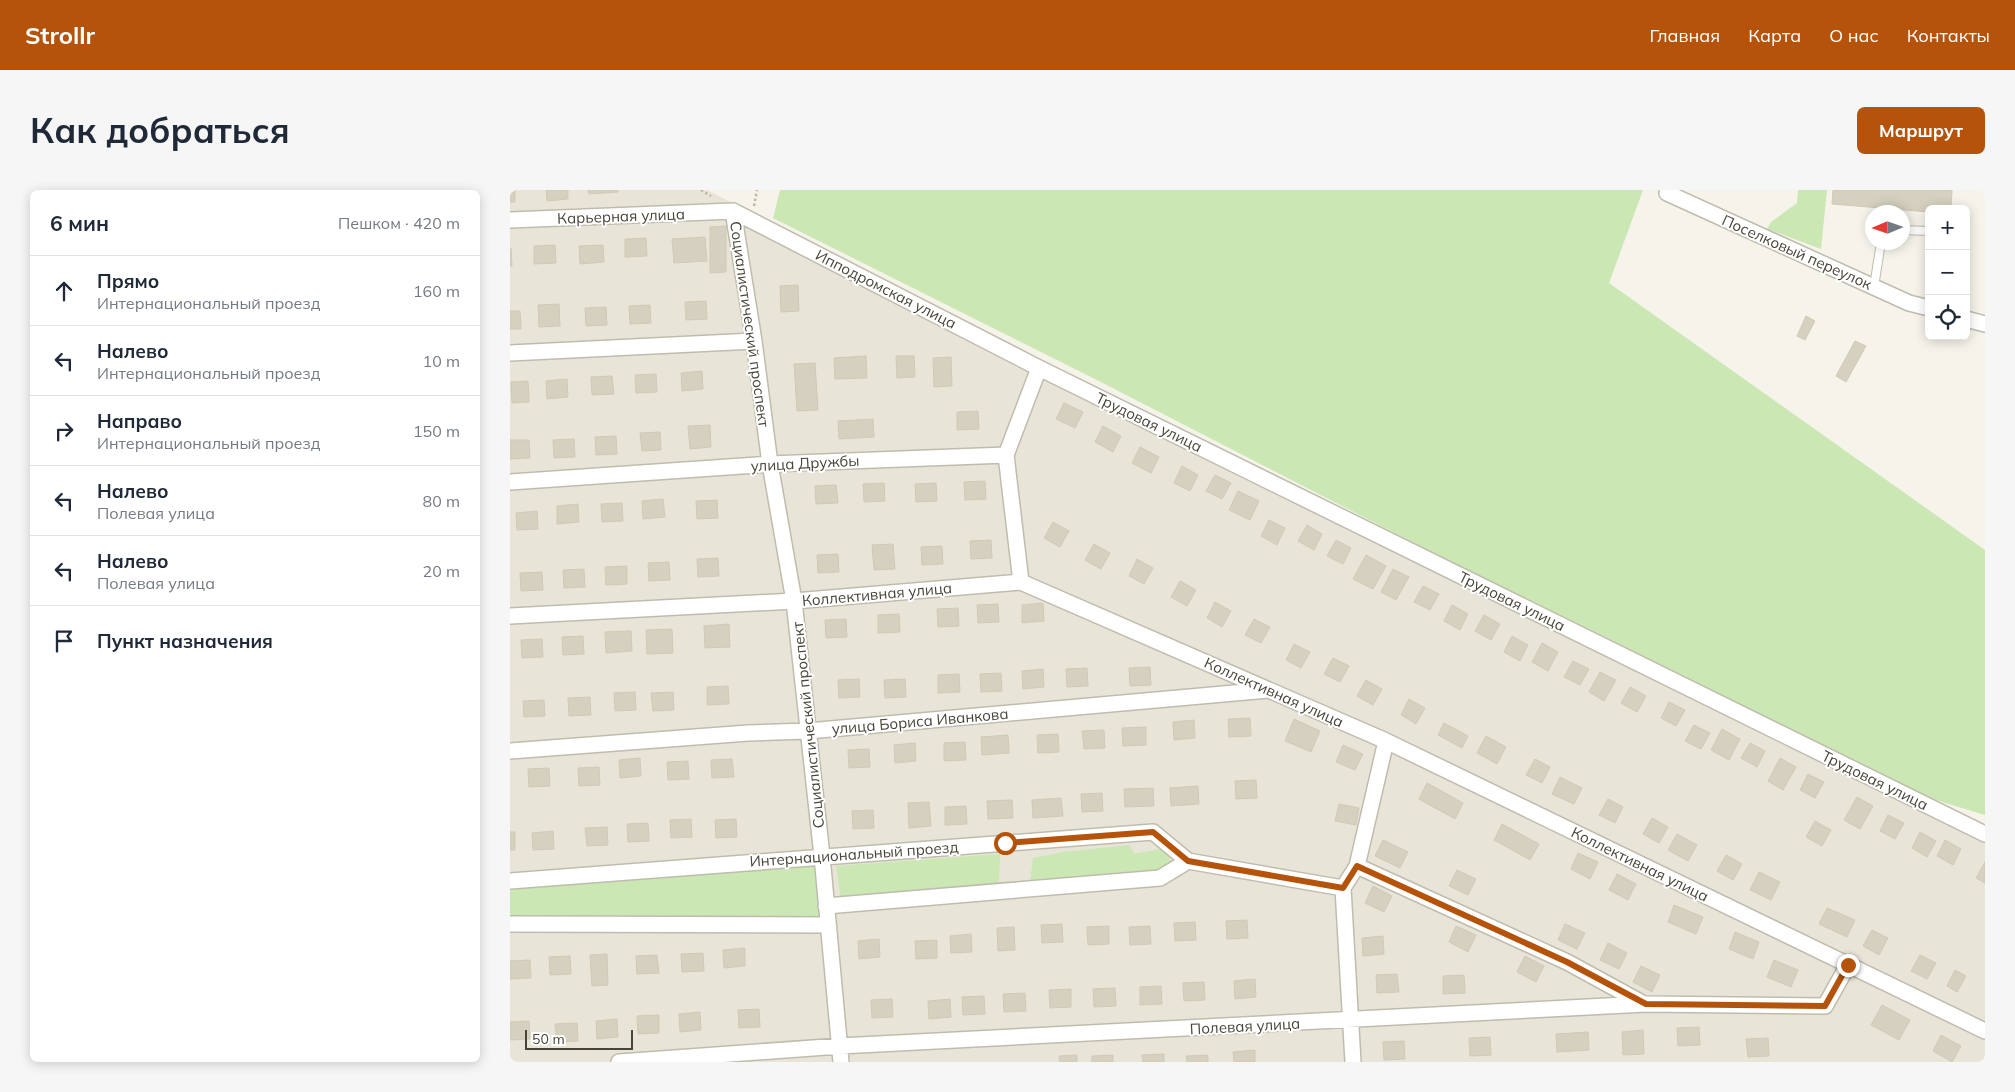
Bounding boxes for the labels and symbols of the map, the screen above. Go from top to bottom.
street label: Карьерная улица [557,204,685,228]
north arrow [1865,205,1910,250]
street label: Поселковый переулок [1719,210,1876,294]
street label: Социалистический проспект [726,220,774,428]
street label: Ипподромская улица [812,245,960,333]
street label: Трудовая улица [1093,388,1205,456]
street label: улица Дружбы [750,451,860,475]
street label: Трудовая улица [1456,567,1568,635]
street label: Коллективная улица [801,578,953,610]
street label: Социалистический проспект [788,621,828,829]
street label: Коллективная улица [1201,653,1347,731]
street label: улица Бориса Иванкова [831,704,1009,738]
street label: Трудовая улица [1819,746,1931,814]
street label: Коллективная улица [1568,822,1712,906]
route start [994,832,1017,855]
street label: Интернациональный проезд [749,837,959,871]
route end [1837,954,1860,977]
street label: Полевая улица [1189,1014,1301,1038]
scale bar [525,1027,632,1050]

